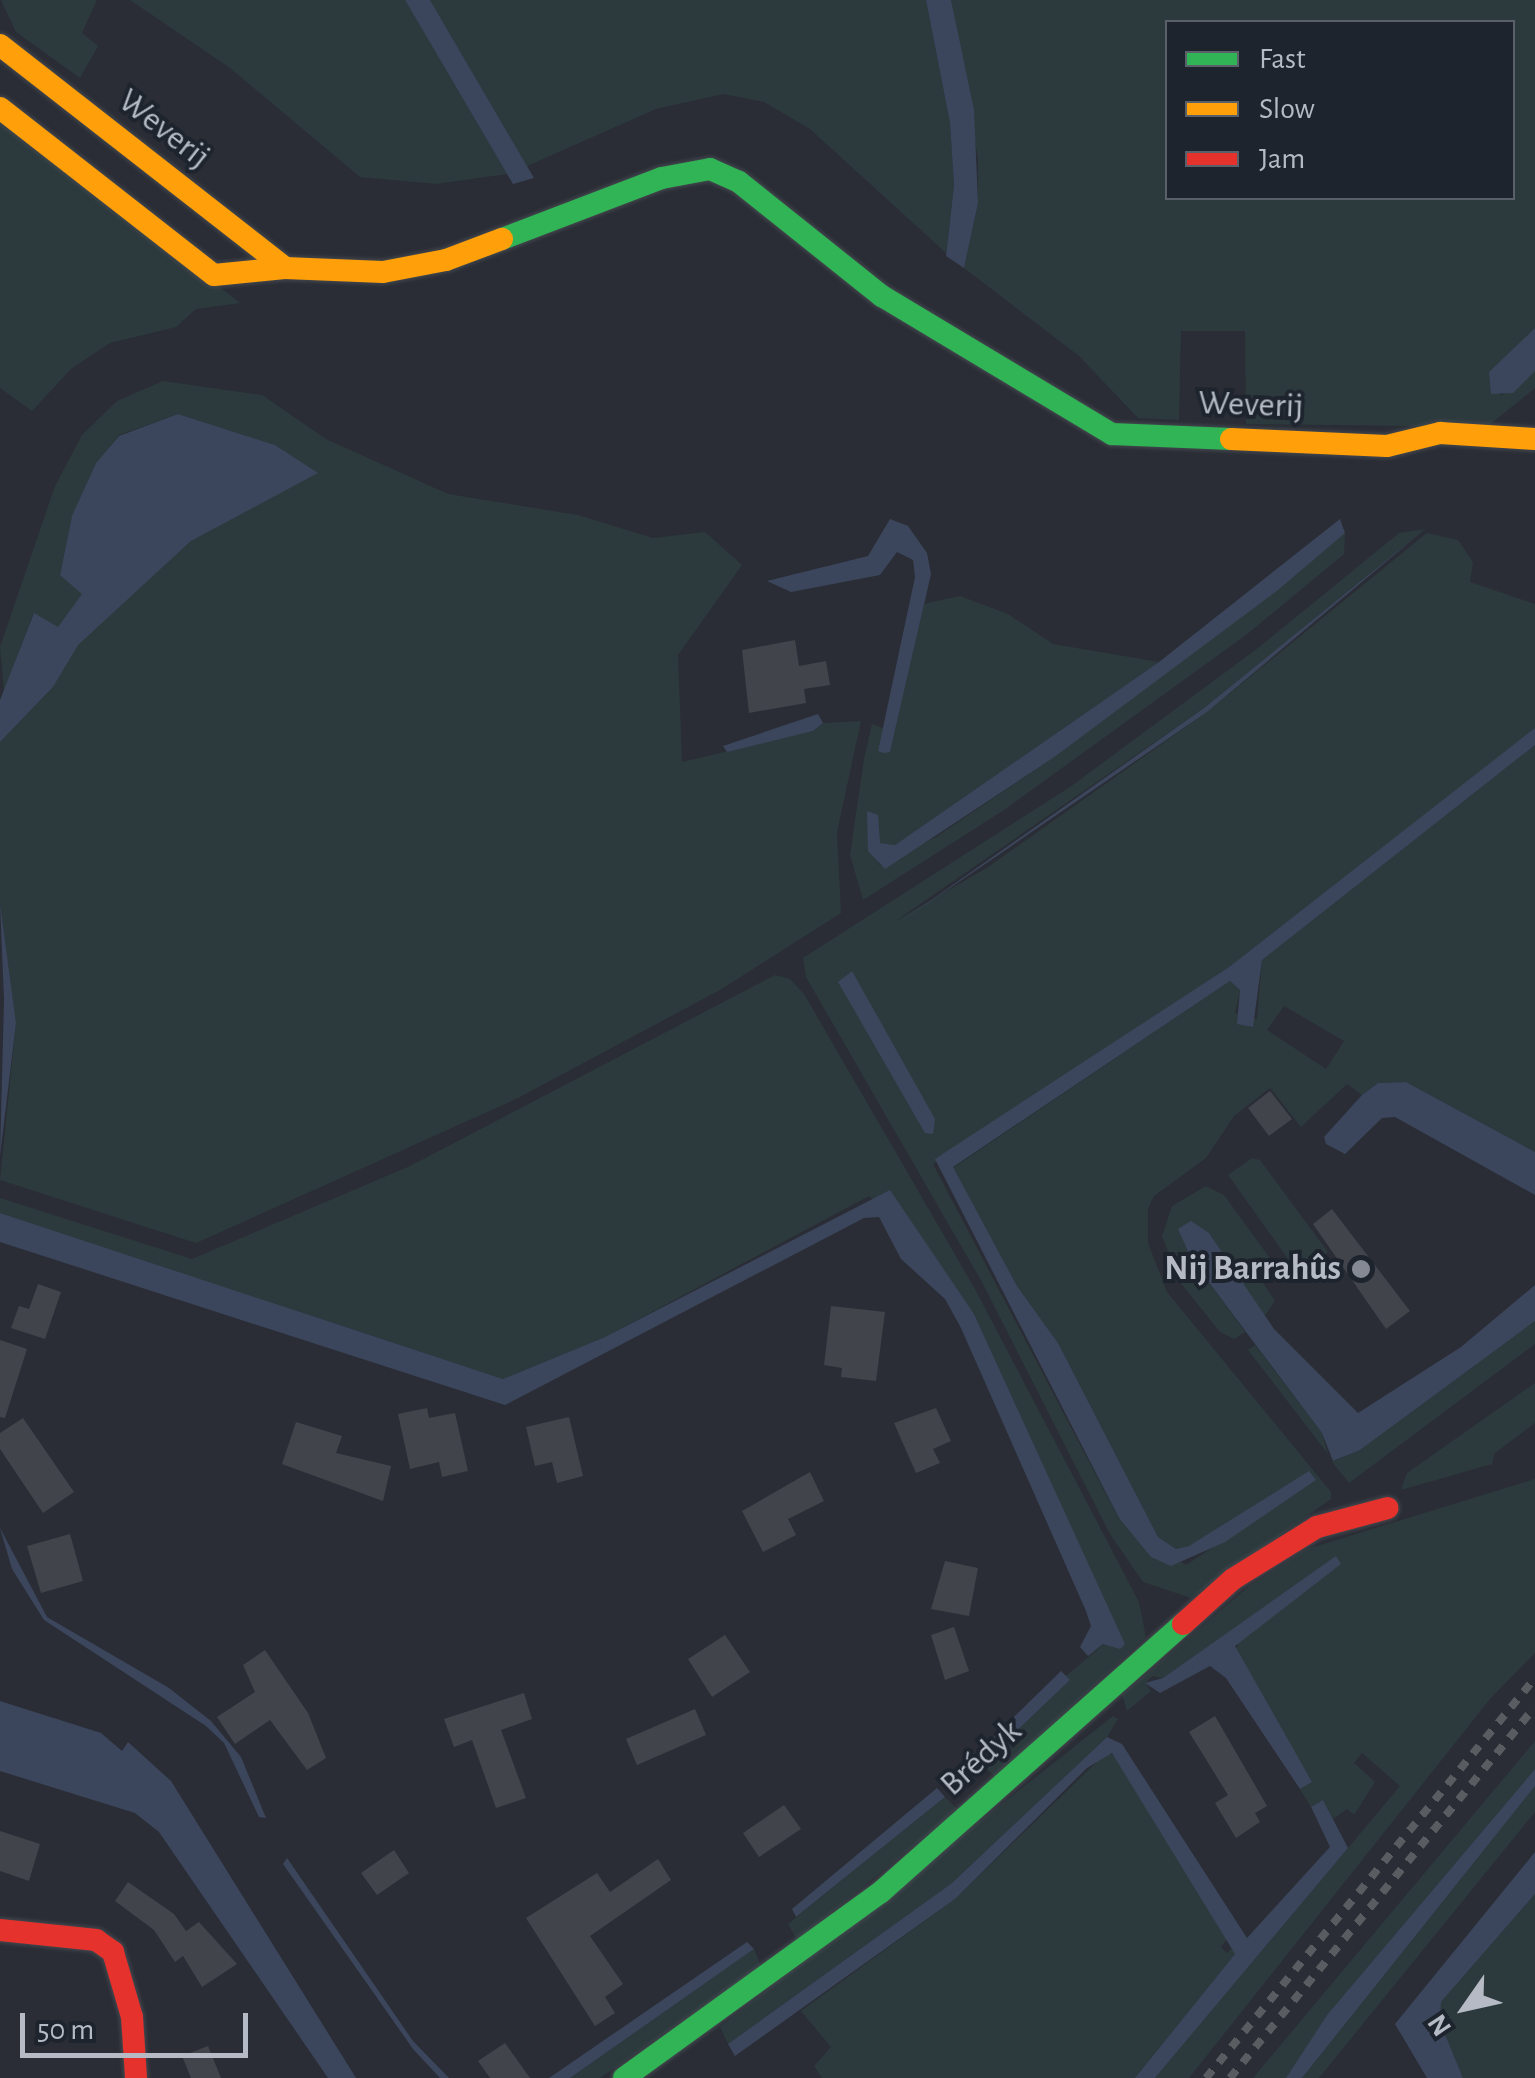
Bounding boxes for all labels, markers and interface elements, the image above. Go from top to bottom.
legend [1165,20,1515,200]
text: Fast [1259,44,1306,74]
street label: Weverij [110,80,218,178]
text: Slow [1259,94,1315,124]
text: Jam [1259,144,1305,174]
street label: Weverij [1198,382,1304,428]
place label: Nij Barrahûs [1164,1248,1341,1290]
marker: Nij Barrahûs [1350,1258,1372,1280]
street label: Brédyk [932,1711,1030,1805]
north arrow [1415,1958,1515,2058]
scale bar [25,1993,252,2055]
text: N [1423,2009,1457,2041]
text: 50 m [37,2015,94,2045]

